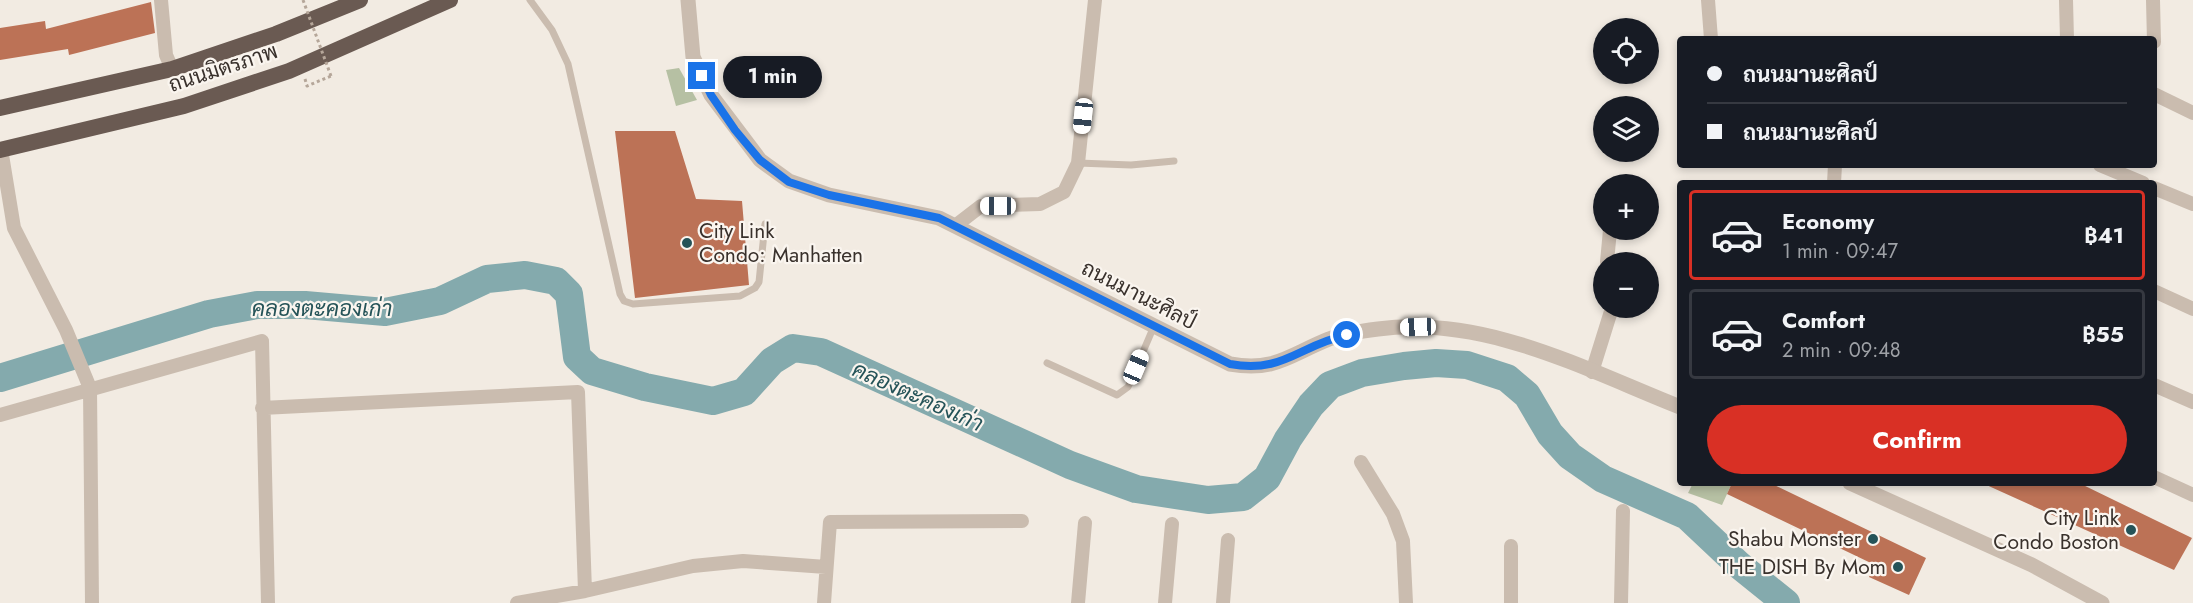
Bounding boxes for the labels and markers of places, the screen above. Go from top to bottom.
place label: City Link Condo: Manhatten [699,216,863,270]
marker: City Link Condo: Manhatten [680,236,694,250]
place label: City Link Condo Boston [1993,503,2120,557]
marker: City Link Condo Boston [2124,523,2138,537]
place label: Shabu Monster [1728,524,1862,554]
marker: Shabu Monster [1866,532,1880,546]
place label: THE DISH By Mom [1719,552,1886,582]
marker: THE DISH By Mom [1891,560,1905,574]

